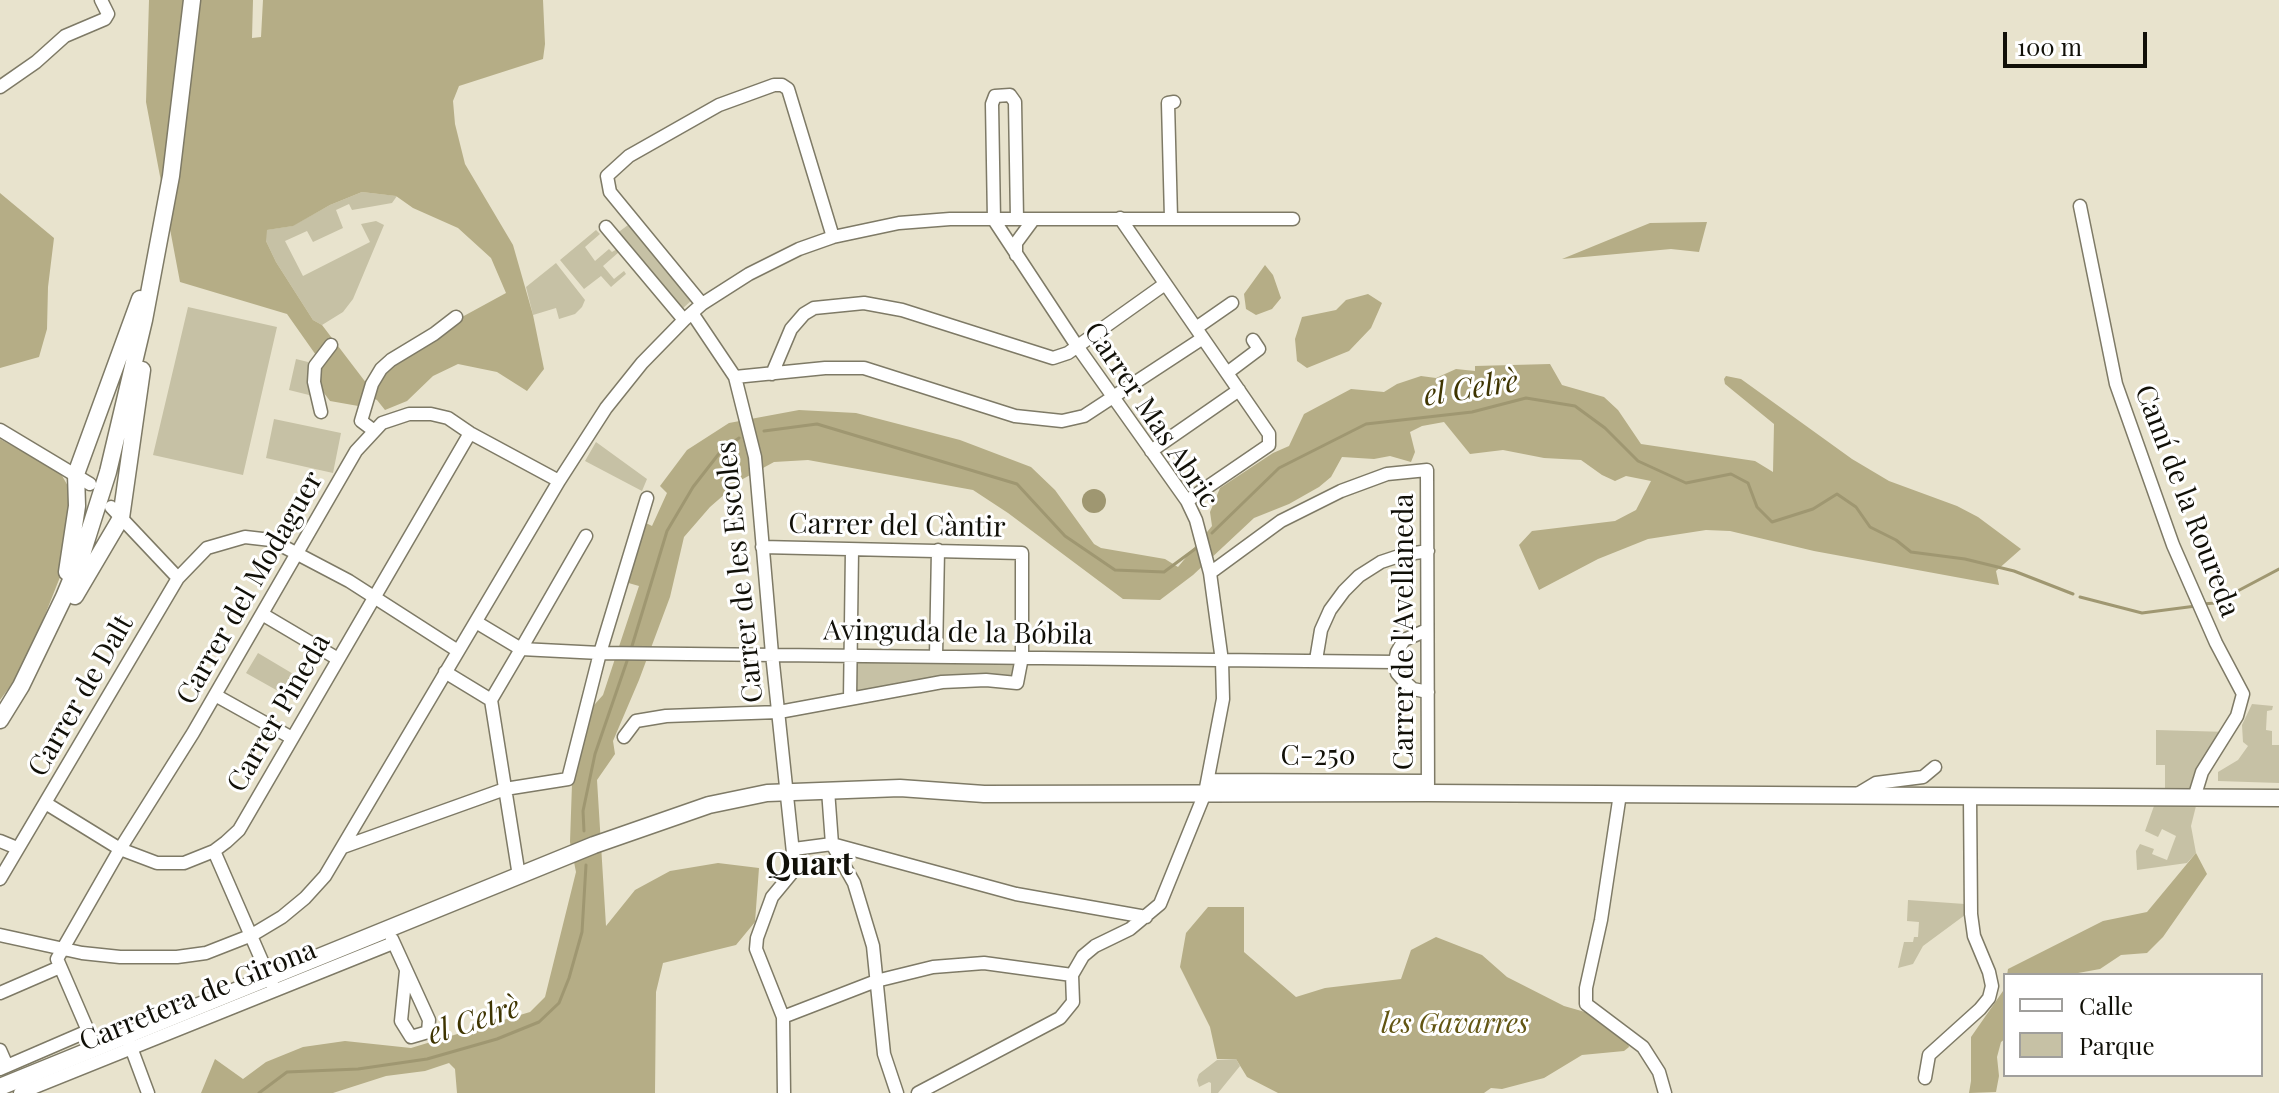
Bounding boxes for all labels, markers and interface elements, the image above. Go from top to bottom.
scale bar [2007,16,2151,66]
text: 100 m [2017,30,2082,62]
street label: Carrer Mas Abric [1077,316,1225,514]
water label: el Celrè [1421,364,1521,414]
street label: Camí de la Roureda [2127,380,2247,622]
street label: Carrer de les Escoles [710,440,770,704]
street label: Carrer del Modaguer [170,465,330,711]
street label: Carrer de l'Avellaneda [1387,494,1421,770]
street label: Carrer del Càntir [788,507,1006,545]
street label: Carrer de Dalt [21,609,141,783]
street label: Avinguda de la Bóbila [823,614,1093,652]
street label: Carrer Pineda [220,628,338,798]
street label: C-250 [1280,739,1356,773]
district label: Quart [765,846,853,884]
street label: Carretera de Girona [75,933,321,1059]
legend [2003,973,2263,1077]
water label: el Celrè [423,989,525,1053]
text: Calle [2079,989,2133,1021]
park label: les Gavarres [1381,1007,1529,1041]
text: Parque [2079,1029,2155,1061]

